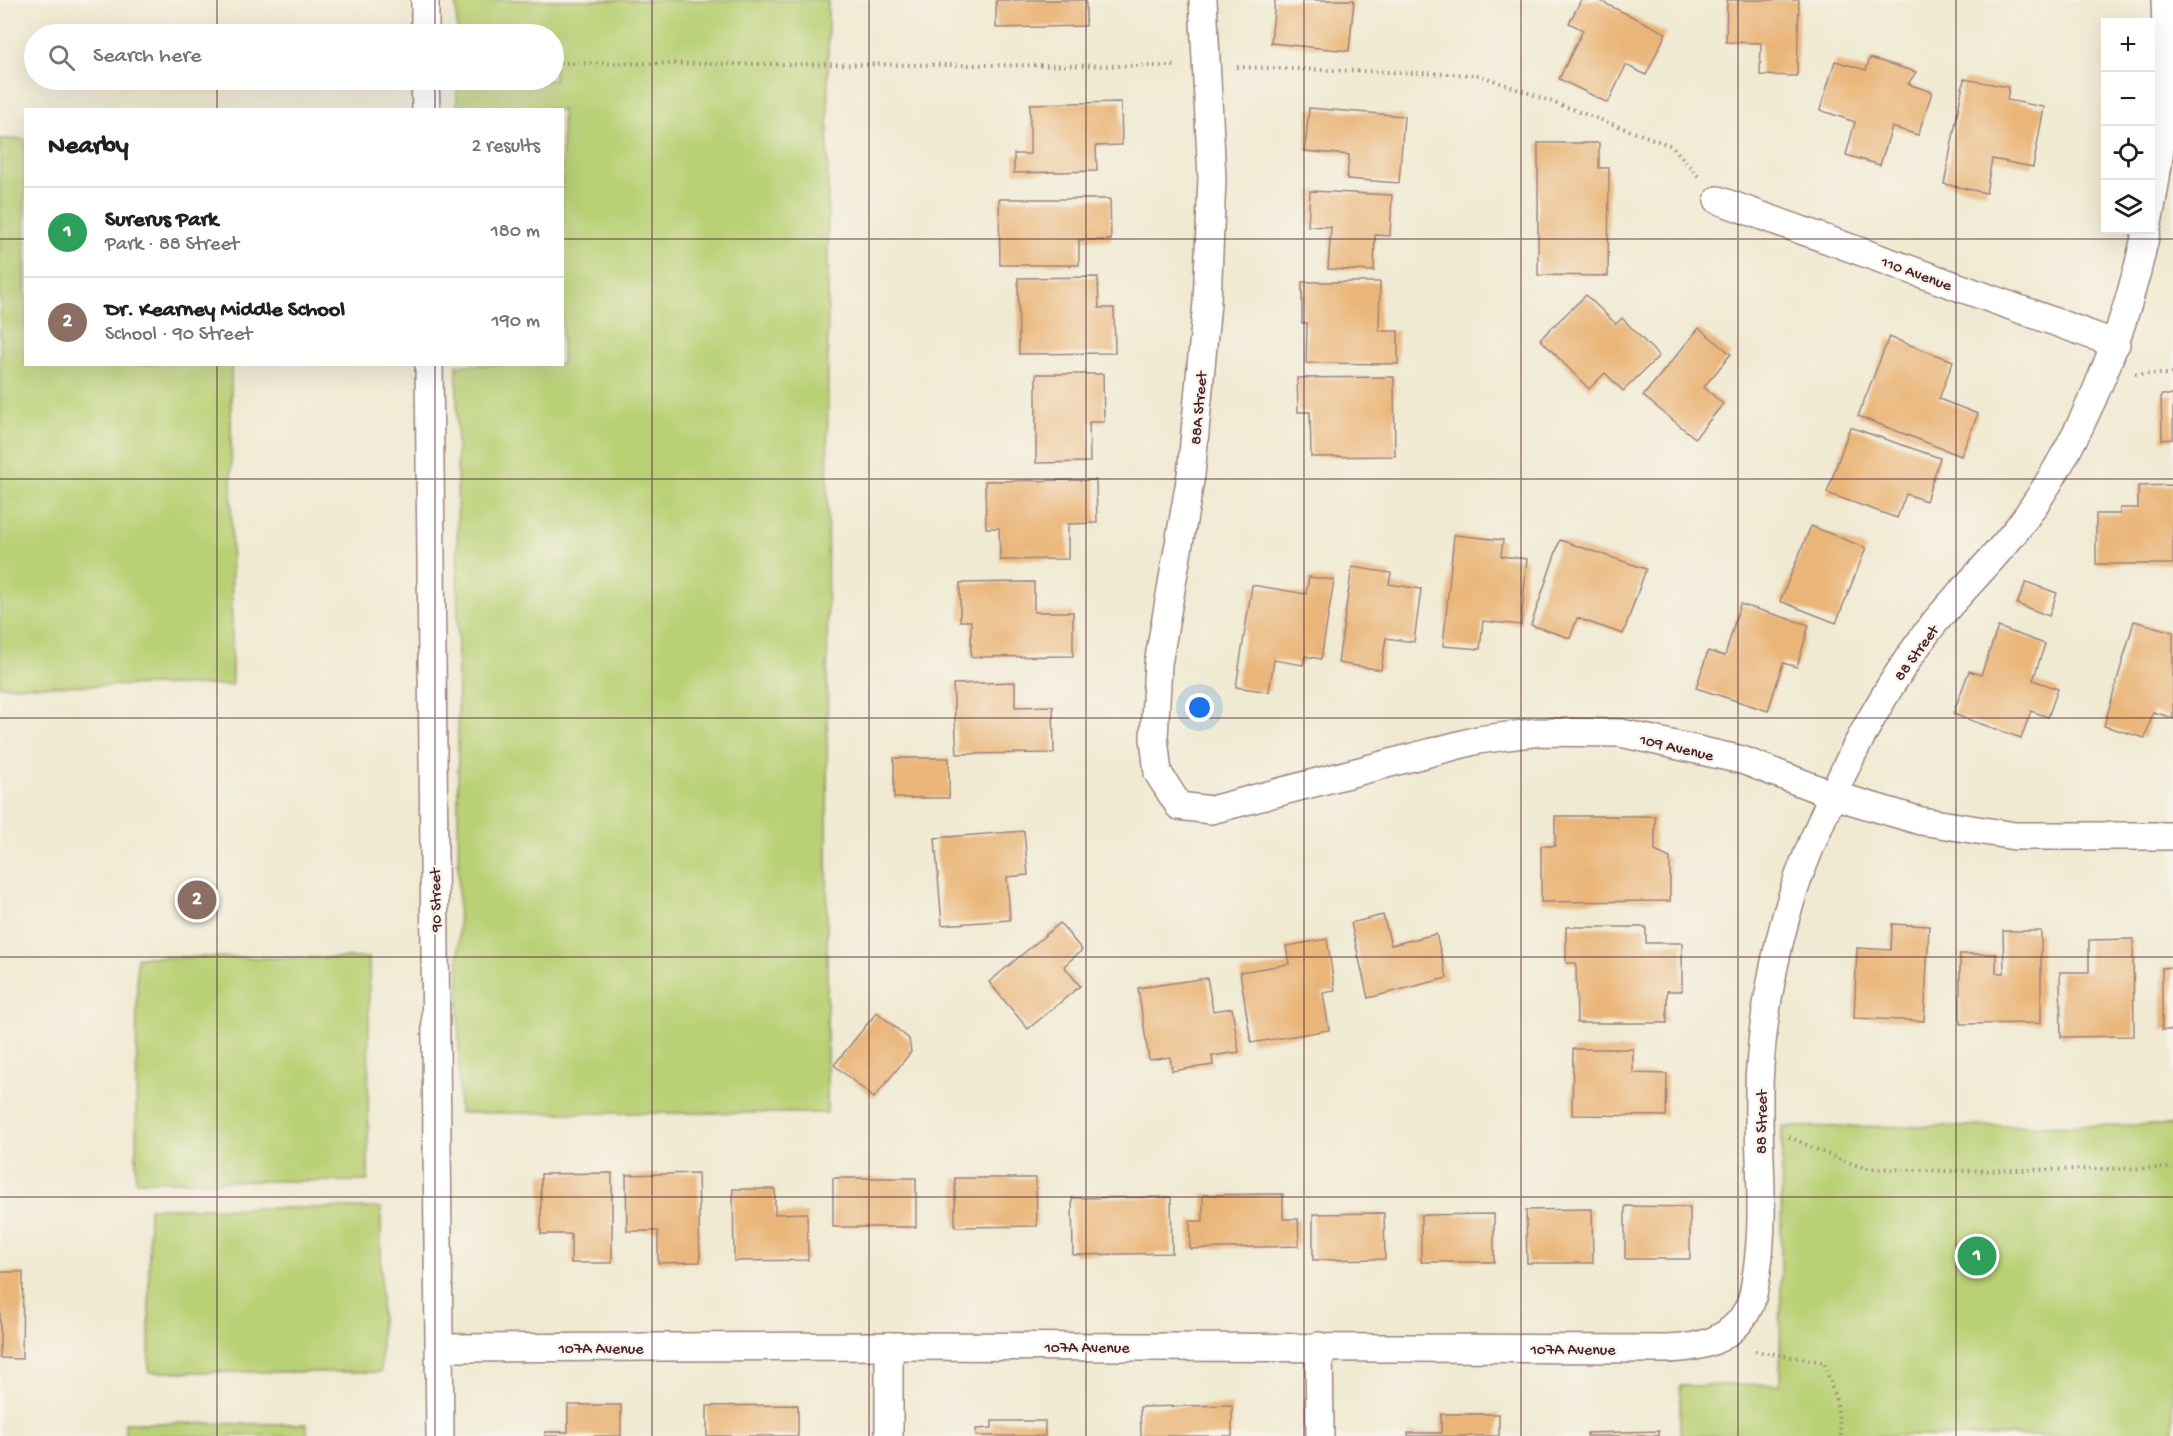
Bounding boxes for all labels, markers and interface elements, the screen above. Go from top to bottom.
map controls [2101,18,2155,234]
button: + [2101,18,2155,72]
search box [24,24,564,90]
icon: search [45,41,78,74]
text: Search here [93,44,201,70]
button: − [2101,72,2155,126]
button: locate [2101,126,2155,180]
text: Nearby [48,132,129,163]
text: 2 results [471,136,540,159]
button: layers [2101,180,2155,234]
text: Surerus Park [105,208,218,234]
text: 1 [63,221,72,244]
text: 180 m [491,221,540,244]
text: Park · 88 Street [105,234,239,257]
street label: 110 Avenue [1877,253,1954,297]
text: Dr. Kearney Middle School [105,298,345,324]
text: 2 [63,311,72,334]
text: 190 m [492,311,540,334]
text: School · 90 Street [105,324,252,347]
street label: 88A Street [1188,369,1213,446]
street label: 88 Street [1891,621,1945,686]
your location [1185,693,1214,722]
street label: 109 Avenue [1636,731,1716,767]
street label: 90 Street [427,867,448,933]
pin: 2 [178,878,216,922]
street label: 88 Street [1754,1089,1773,1154]
pin: 1 [1958,1234,1996,1278]
street label: 107A Avenue [1043,1340,1130,1359]
street label: 107A Avenue [557,1341,644,1360]
street label: 107A Avenue [1529,1342,1616,1361]

